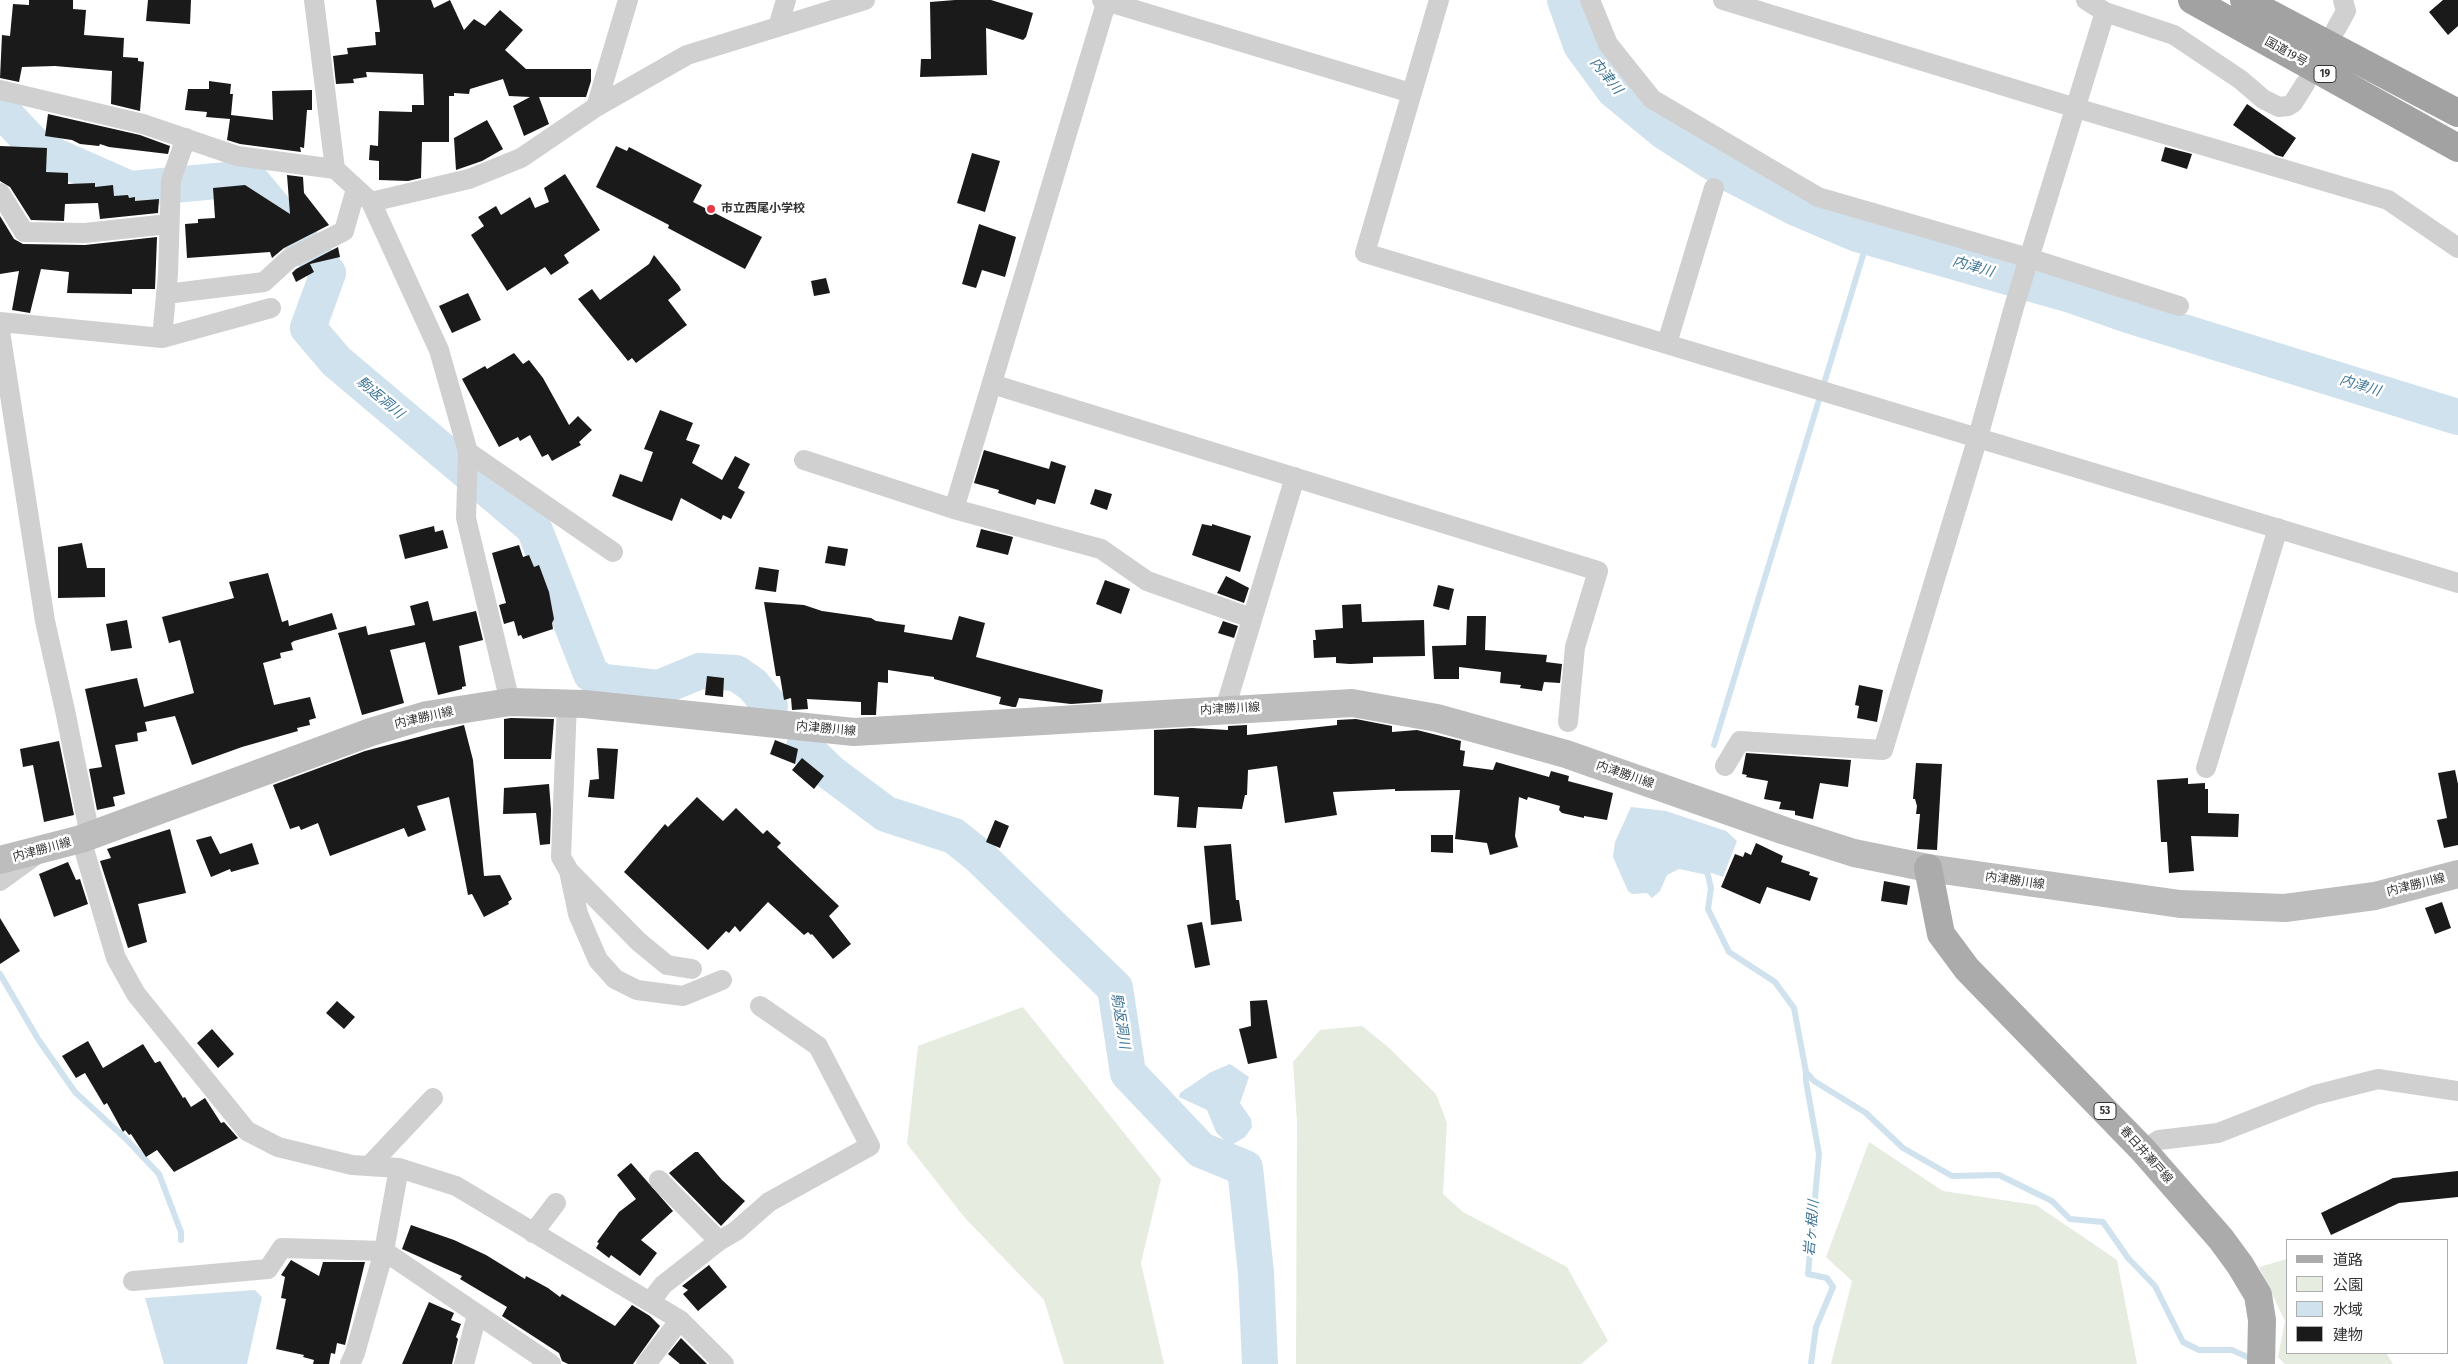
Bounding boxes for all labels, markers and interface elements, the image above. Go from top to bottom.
street label: 国道19号 [2262,34,2310,70]
water label: 内津川 [1586,54,1626,98]
road number: 19 [2314,66,2336,82]
place label: 市立西尾小学校 [721,202,805,216]
marker: 市立西尾小学校 [705,203,717,215]
water label: 内津川 [1950,253,1996,281]
water label: 内津川 [2337,372,2383,400]
water label: 駒返洞川 [353,374,407,422]
street label: 内津勝川線 [1200,700,1260,718]
street label: 内津勝川線 [393,704,455,732]
street label: 内津勝川線 [795,719,857,739]
street label: 内津勝川線 [1594,758,1656,792]
street label: 内津勝川線 [11,835,73,865]
street label: 内津勝川線 [1984,870,2046,892]
street label: 内津勝川線 [2385,871,2447,899]
water label: 駒返洞川 [1107,992,1133,1050]
road number: 53 [2094,1102,2116,1120]
street label: 春日井瀬戸線 [2117,1123,2175,1187]
water label: 岩ヶ根川 [1801,1199,1823,1257]
legend [2286,1239,2448,1354]
text: 道路 [2333,1251,2363,1269]
text: 公園 [2333,1276,2363,1294]
text: 水域 [2333,1301,2363,1319]
text: 建物 [2333,1326,2363,1344]

